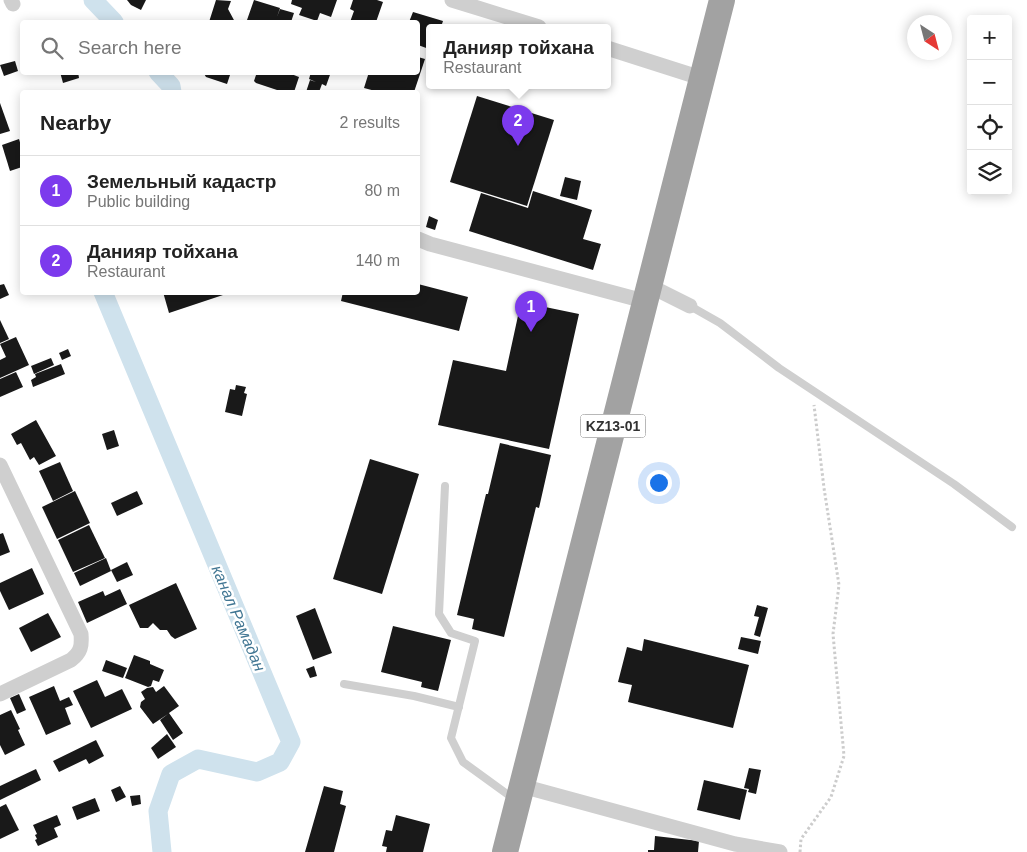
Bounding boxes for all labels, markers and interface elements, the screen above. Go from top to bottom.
north arrow [907,15,952,60]
map controls [967,15,1012,195]
button: + [967,15,1012,60]
search box [20,20,420,75]
popup [426,24,611,89]
icon: search [38,34,66,62]
text: Search here [78,37,182,58]
text: Данияр тойхана [443,37,594,58]
text: Restaurant [443,59,521,76]
button: − [967,60,1012,105]
pin: 2 [502,105,534,146]
button: locate [967,105,1012,150]
text: Nearby [40,111,111,134]
text: 2 results [340,114,400,131]
button: layers [967,150,1012,195]
text: Земельный кадастр [87,171,276,192]
text: 1 [52,182,60,199]
text: 80 m [364,182,400,199]
text: Public building [87,193,190,210]
text: Данияр тойхана [87,241,238,262]
text: 2 [52,252,60,269]
text: 140 m [356,252,400,269]
text: Restaurant [87,263,165,280]
pin: 1 [515,291,547,332]
road number: KZ13-01 [580,414,646,438]
your location [646,470,672,496]
water label: канал Рамадан [209,563,269,674]

